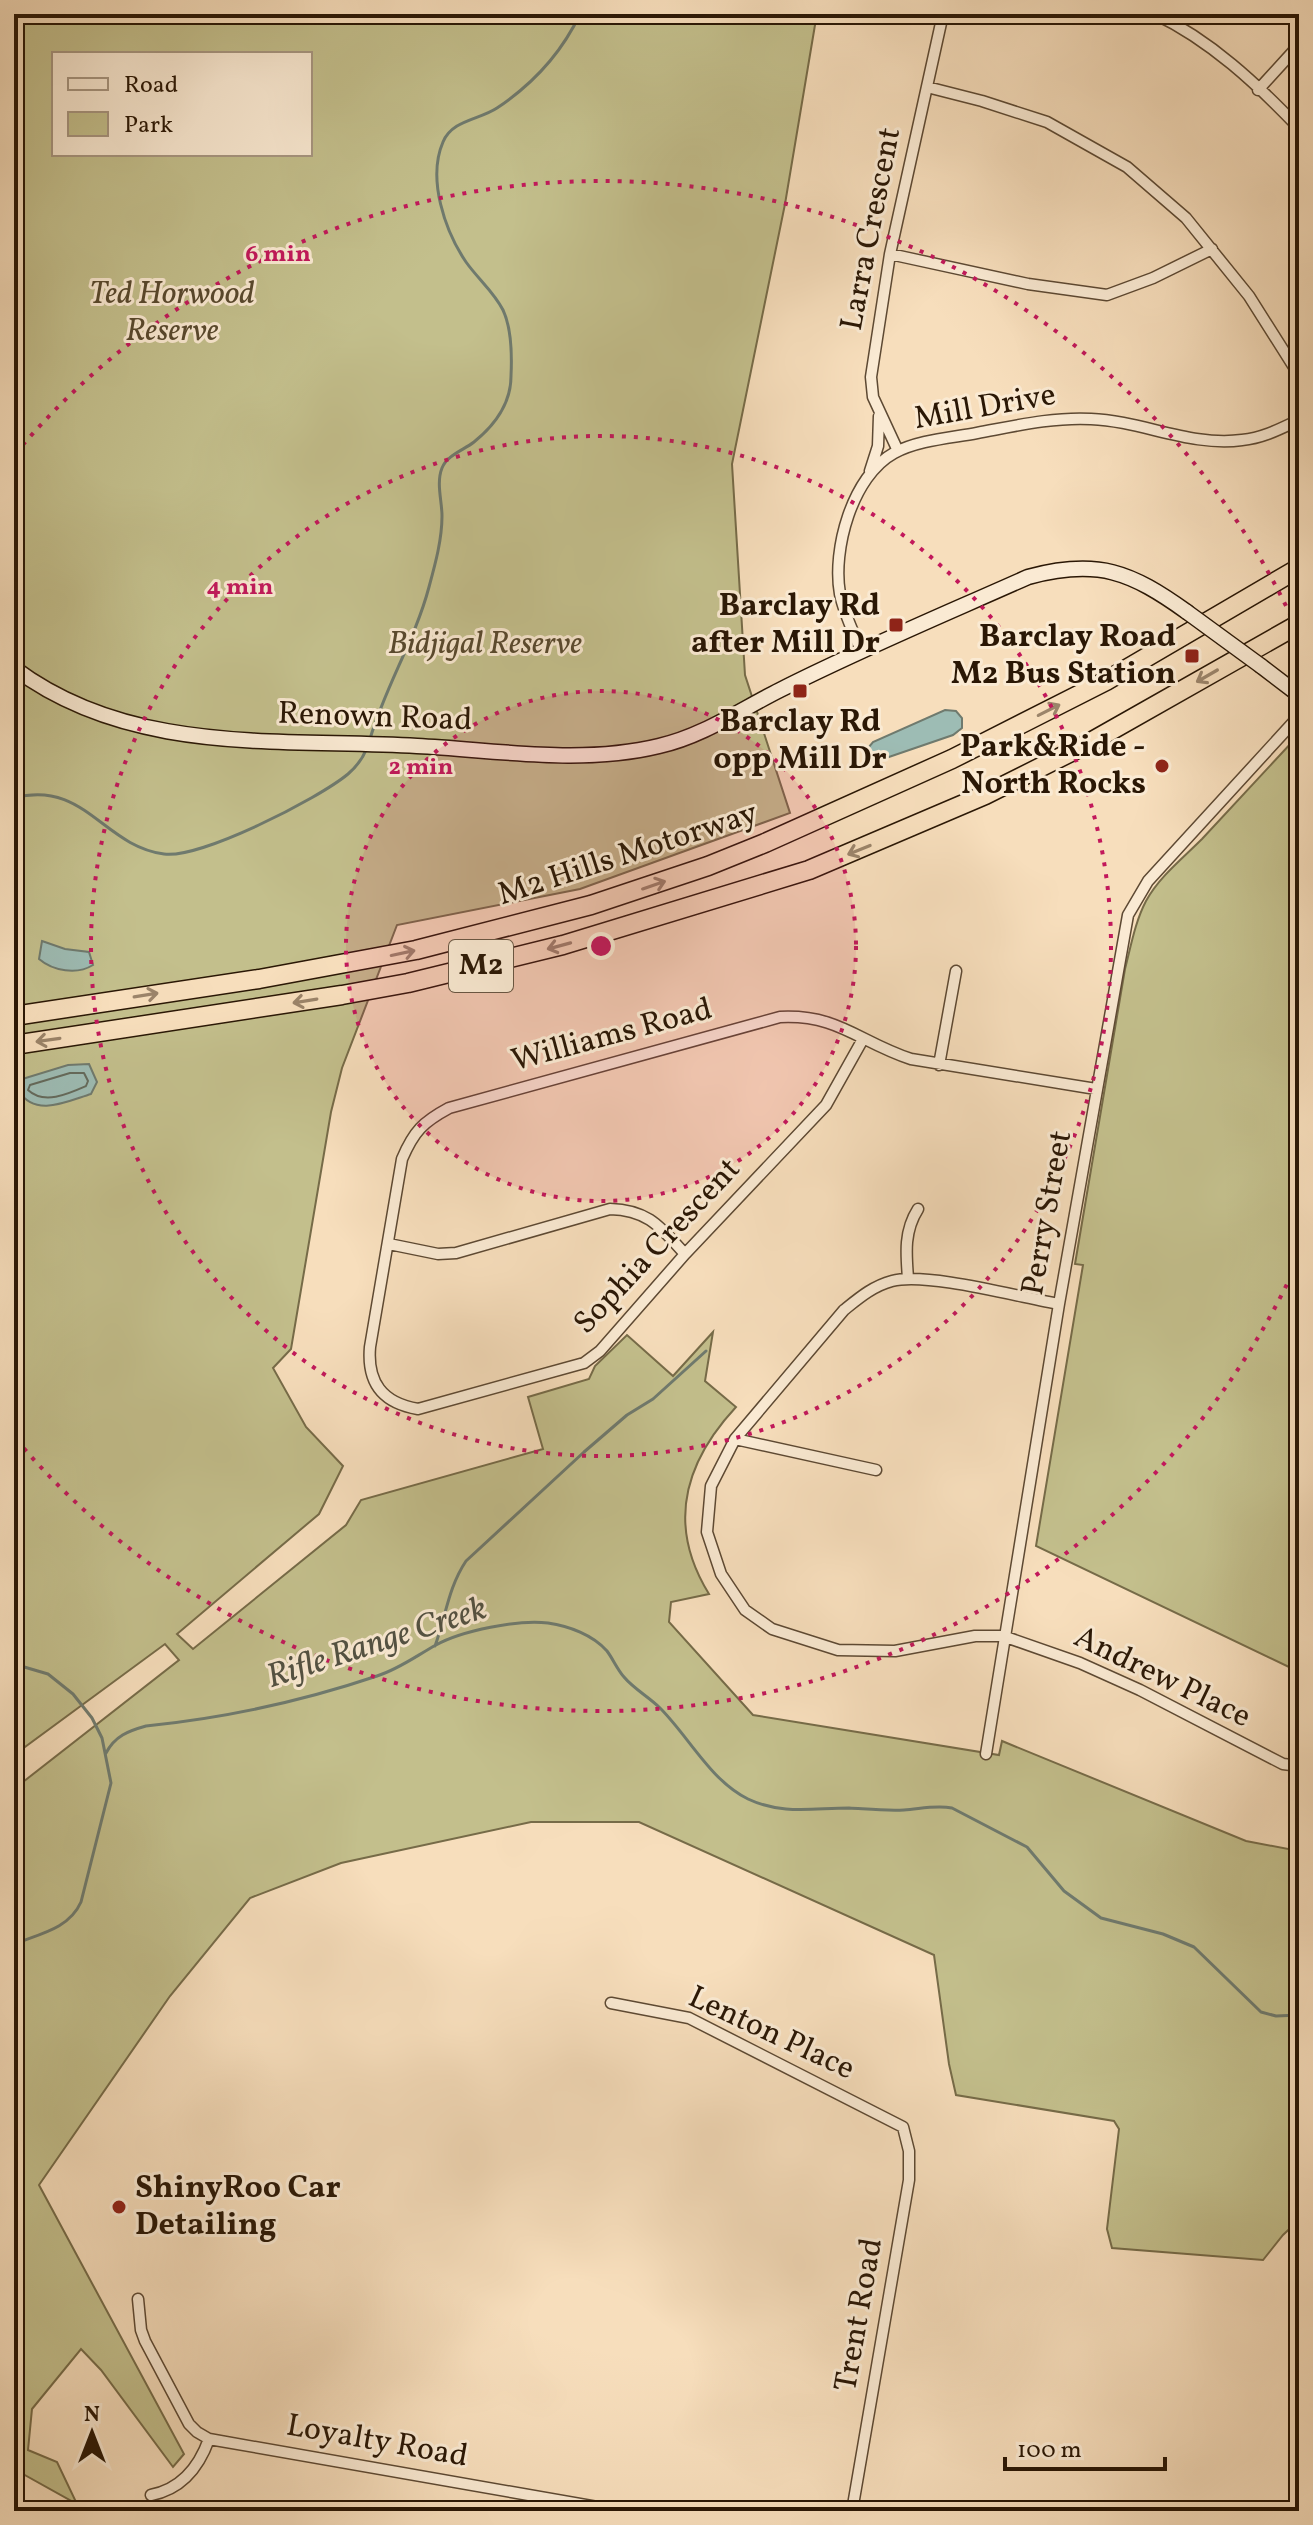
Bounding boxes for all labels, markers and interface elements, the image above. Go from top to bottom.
legend [52,52,312,156]
text: Road [124,69,178,103]
text: Park [124,109,173,143]
street label: Larra Crescent [831,124,913,334]
text: 6 min [245,238,311,272]
park label: Ted Horwood Reserve [89,273,255,354]
street label: Mill Drive [911,374,1059,442]
text: 4 min [207,571,274,605]
place label: Barclay Rd after Mill Dr [691,585,880,666]
marker: Barclay Rd after Mill Dr [887,616,905,634]
place label: Barclay Road M2 Bus Station [951,616,1176,697]
park label: Bidjigal Reserve [388,623,582,667]
marker: Barclay Road M2 Bus Station [1183,647,1201,665]
one-way arrow [1196,668,1219,684]
marker: Barclay Rd opp Mill Dr [791,682,809,700]
street label: Renown Road [277,693,473,743]
place label: Barclay Rd opp Mill Dr [713,701,887,782]
one-way arrow [1036,702,1060,717]
place label: Park&Ride - North Rocks [960,726,1146,807]
text: 2 min [389,751,454,785]
marker: Park&Ride - North Rocks [1153,757,1171,775]
street label: M2 Hills Motorway [492,792,764,918]
one-way arrow [847,843,872,858]
one-way arrow [641,876,666,891]
centre of rings [587,932,615,960]
road number: M2 [449,940,513,992]
one-way arrow [546,940,572,955]
one-way arrow [390,945,415,960]
one-way arrow [133,987,159,1002]
street label: Williams Road [507,988,717,1084]
one-way arrow [292,994,318,1009]
one-way arrow [35,1033,61,1048]
street label: Perry Street [1012,1127,1084,1299]
street label: Sophia Crescent [565,1149,751,1345]
water label: Rifle Range Creek [261,1586,493,1702]
street label: Andrew Place [1066,1616,1258,1740]
street label: Lenton Place [680,1976,862,2092]
place label: ShinyRoo Car Detailing [135,2167,341,2248]
marker: ShinyRoo Car Detailing [110,2198,128,2216]
street label: Trent Road [825,2235,895,2395]
north arrow [52,2393,132,2473]
text: N [84,2400,100,2431]
street label: Loyalty Road [283,2404,471,2480]
scale bar [1005,2421,1165,2471]
text: 100 m [1017,2434,1082,2468]

